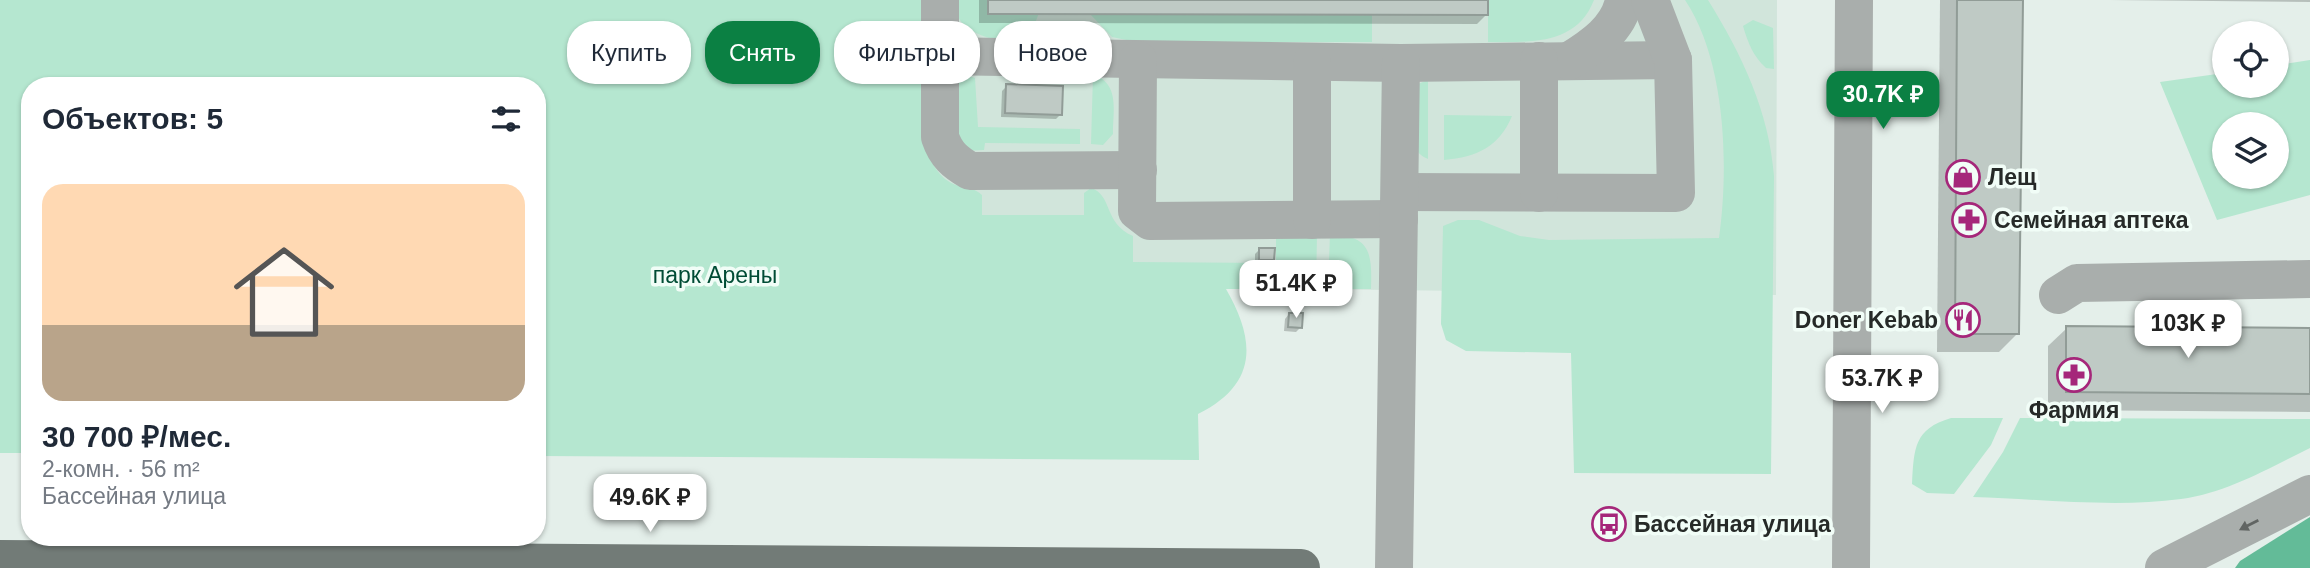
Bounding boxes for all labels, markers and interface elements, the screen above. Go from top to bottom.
chip: Купить [567,21,691,84]
chip: Снять [705,21,820,84]
chip: Фильтры [834,21,980,84]
chip: Новое [994,21,1112,84]
map controls [2212,21,2289,189]
button: locate [2212,21,2289,98]
pin: 30.7K ₽ [1818,72,1948,131]
text: 30.7K ₽ [1842,81,1924,107]
icon: filters [487,100,525,138]
text: Объектов: 5 [42,102,223,135]
button: layers [2212,112,2289,189]
shop icon: Лещ [1944,158,1982,196]
place label: Лещ [1988,164,2037,190]
pharmacy icon: Семейная аптека [1950,201,1988,239]
place label: Семейная аптека [1994,207,2189,233]
icon: home [221,229,347,355]
pin: 51.4K ₽ [1231,260,1361,320]
park label: парк Арены [653,262,777,288]
text: 51.4K ₽ [1255,270,1337,296]
pin: 103K ₽ [2131,300,2245,360]
restaurant icon: Doner Kebab [1944,301,1982,339]
place label: Doner Kebab [1795,307,1938,333]
text: 103K ₽ [2151,310,2225,336]
pin: 53.7K ₽ [1817,356,1947,415]
pharmacy icon: Фармия [2055,356,2093,394]
text: 53.7K ₽ [1841,365,1923,391]
place label: Фармия [2029,397,2119,423]
text: 30 700 ₽/мес. [42,420,231,453]
text: 2-комн. · 56 m² [42,456,200,482]
pin: 49.6K ₽ [585,475,715,534]
text: Бассейная улица [42,483,226,509]
text: 49.6K ₽ [609,484,691,510]
bus stop icon: Бассейная улица [1590,505,1628,543]
place label: Бассейная улица [1634,511,1831,537]
one-way arrow [2239,519,2259,531]

